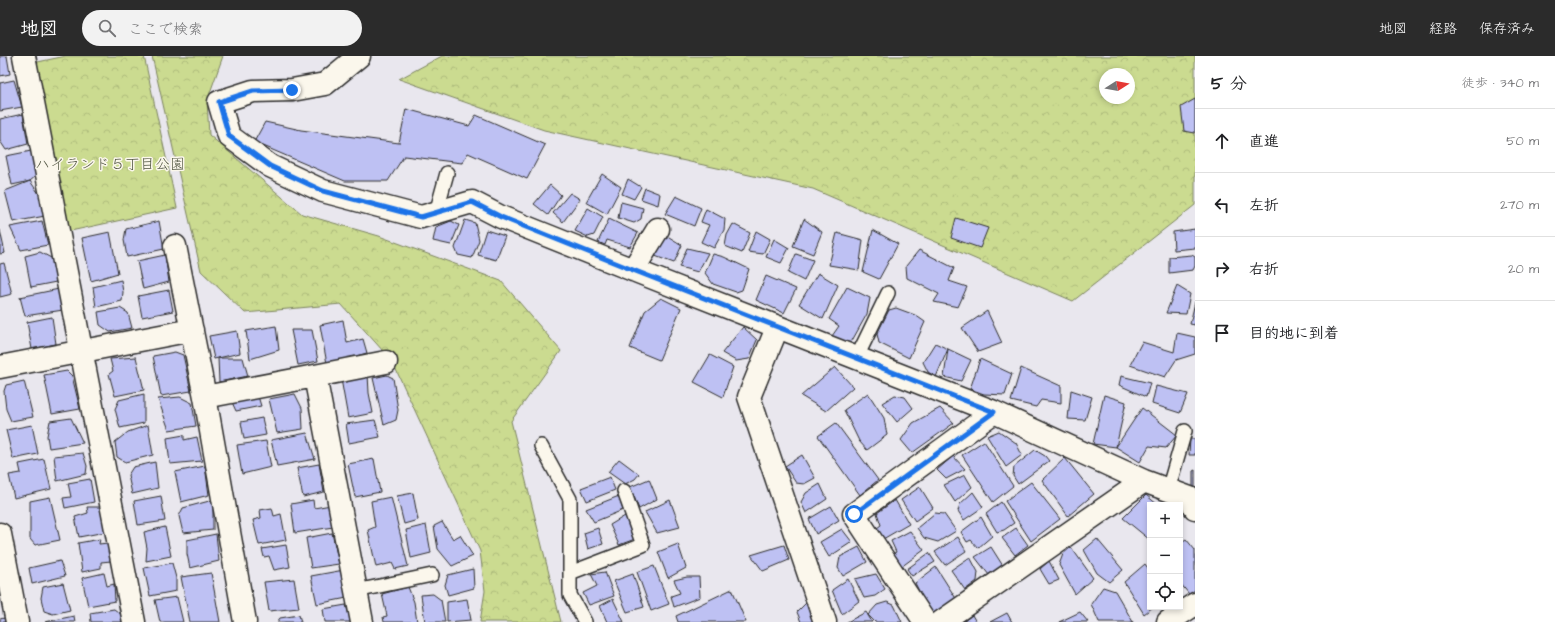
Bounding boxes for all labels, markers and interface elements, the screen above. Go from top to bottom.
search box [82,10,362,46]
text: 地図 [20,16,58,43]
icon: search [96,17,118,39]
text: ここで検索 [128,19,203,40]
text: 地図 [1379,19,1407,39]
text: 経路 [1429,19,1457,39]
text: 保存済み [1479,19,1535,39]
north arrow [1099,68,1135,104]
text: 5 分 [1211,72,1247,96]
text: 徒歩 · 340 m [1462,74,1539,92]
route end [283,81,301,99]
icon: ahead [1211,130,1233,152]
text: 直進 [1249,131,1279,152]
text: 50 m [1506,132,1539,150]
park label: ハイランド５丁目公園 [35,154,185,175]
icon: left [1211,194,1233,216]
text: 左折 [1249,195,1279,216]
text: 270 m [1500,196,1539,214]
icon: right [1211,258,1233,280]
text: 右折 [1249,259,1279,280]
text: 20 m [1508,260,1539,278]
icon: arrive [1211,322,1233,344]
text: 目的地に到着 [1249,323,1339,344]
map controls [1147,502,1183,610]
button: + [1147,502,1183,538]
route start [845,505,863,523]
button: − [1147,538,1183,574]
button: locate [1147,574,1183,610]

